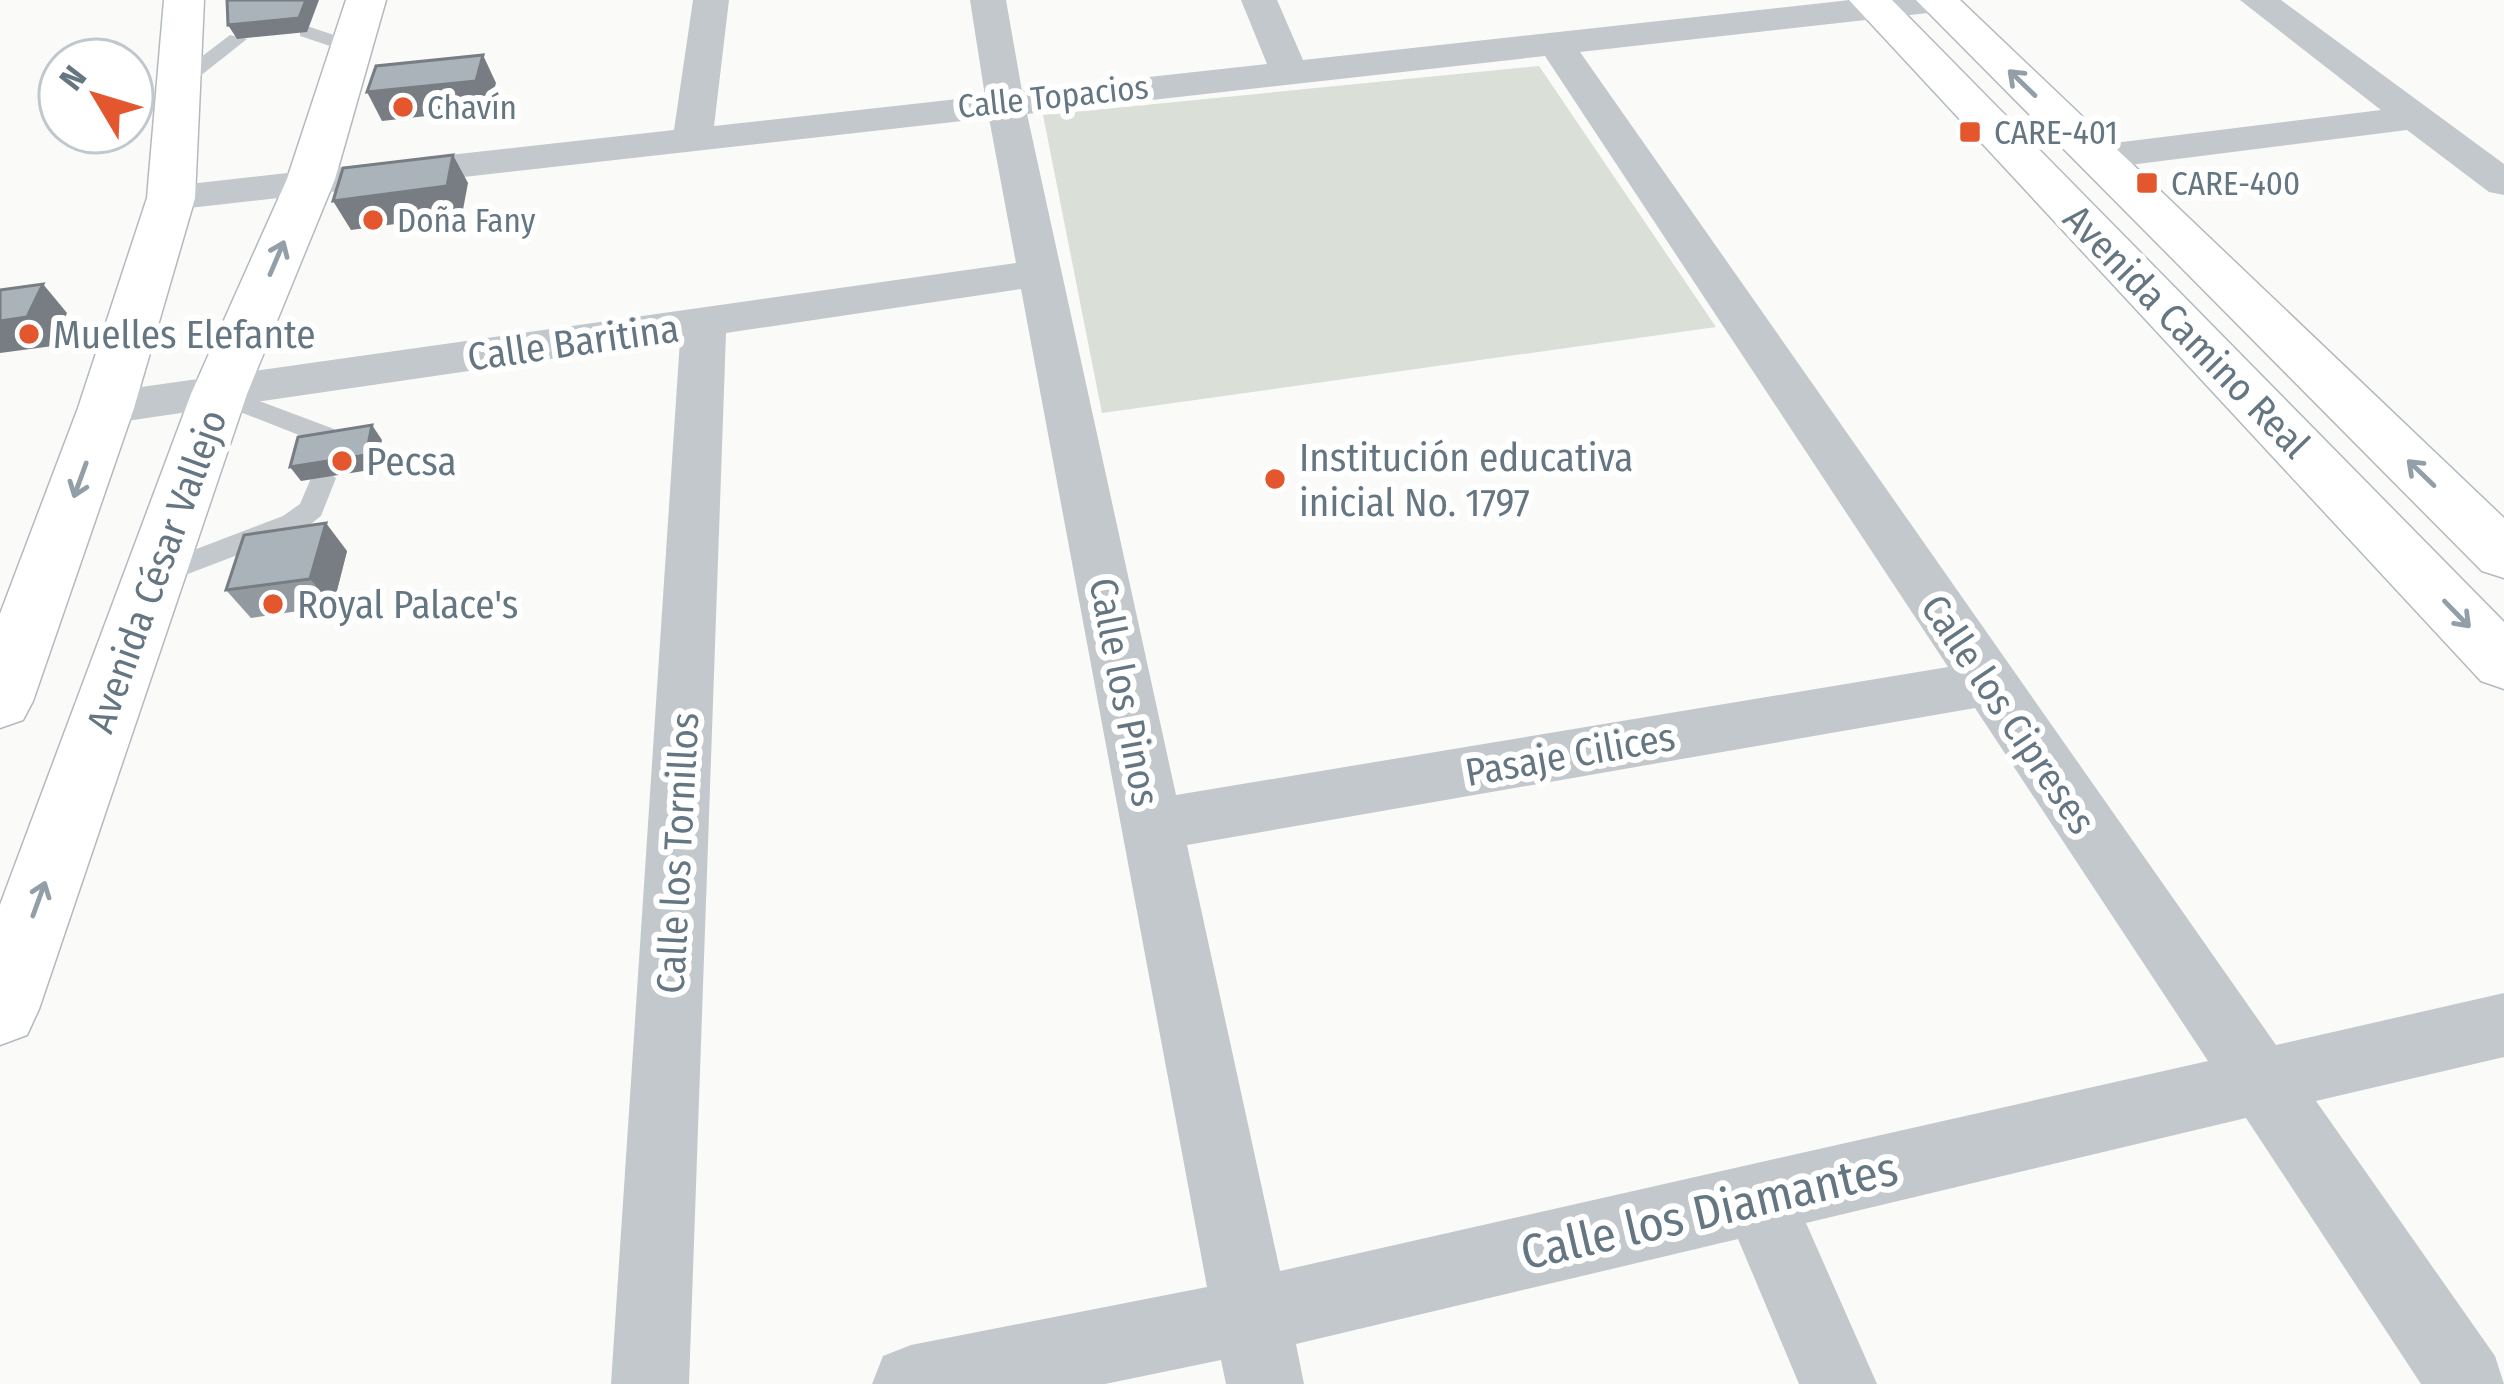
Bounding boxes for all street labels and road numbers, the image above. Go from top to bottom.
street label: Calle Topacios [956,67,1151,127]
street label: Avenida Camino Real [2054,196,2319,468]
street label: Calle Baritina [464,305,682,381]
street label: Avenida César Vallejo [77,404,237,739]
street label: Calle los Pinos [1079,574,1169,810]
street label: Calle los Cipreses [1911,586,2105,843]
street label: Calle los Tornillos [648,711,708,995]
street label: Pasaje Cilices [1462,714,1679,796]
street label: Calle los Diamantes [1515,1139,1903,1283]

